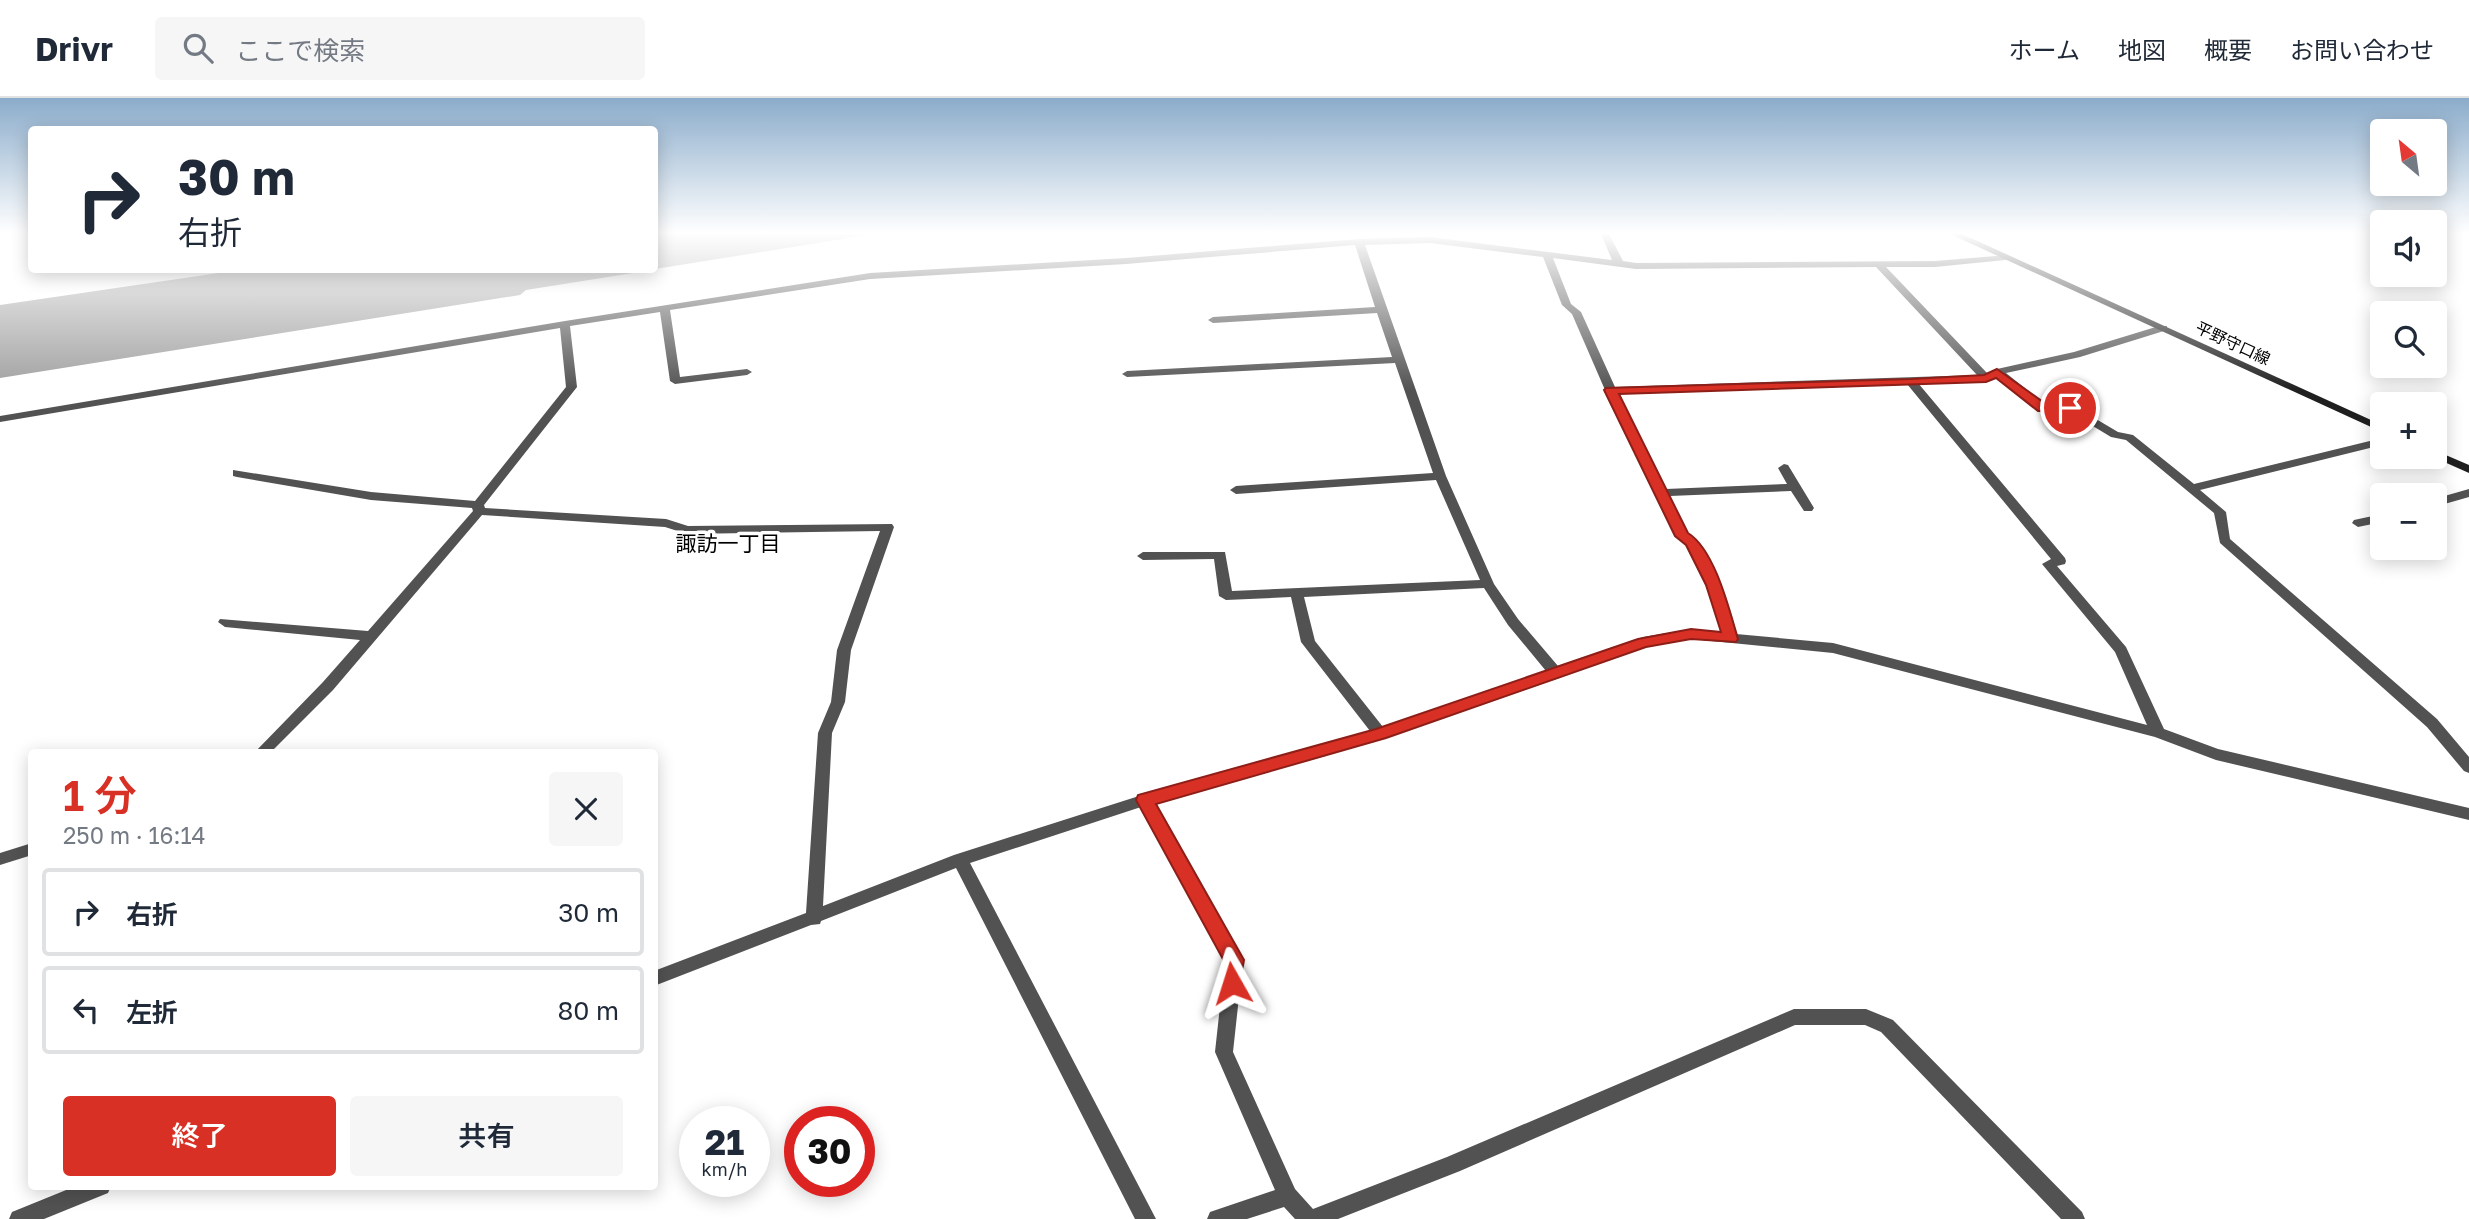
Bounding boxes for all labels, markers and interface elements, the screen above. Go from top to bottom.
search box [155,17,645,80]
text: Drivr [35,29,113,68]
icon: search [179,29,217,67]
text: ここで検索 [235,35,365,66]
text: ホーム [2009,35,2080,64]
text: 地図 [2118,35,2166,64]
text: 概要 [2204,35,2252,64]
text: お問い合わせ [2290,35,2434,64]
north arrow [2370,119,2446,196]
map controls [2370,119,2447,560]
text: 30 m [178,147,295,206]
icon: right [63,154,154,245]
button: sound [2370,210,2447,287]
text: 右折 [178,213,242,251]
button: search [2370,301,2447,378]
street label: 平野守口線 [2193,317,2273,369]
pin [2040,378,2100,438]
icon: arrive [2051,389,2089,427]
button: + [2370,392,2447,469]
button: − [2370,483,2447,560]
district label: 諏訪一丁目 [676,530,781,556]
text: 1 分 [63,770,137,820]
button: close [549,772,623,846]
text: 250 m · 16:14 [63,821,206,849]
icon: right [67,893,105,931]
text: 30 m [558,897,619,928]
text: 右折 [126,899,178,930]
position arrow [1195,946,1269,1020]
icon: left [67,991,105,1029]
text: 80 m [558,995,619,1026]
text: 左折 [126,997,178,1028]
button: 終了 [63,1096,336,1176]
button: 共有 [350,1096,623,1176]
speed limit sign: 30 [784,1106,875,1197]
text: 21 [705,1121,744,1163]
text: km/h [702,1158,747,1180]

